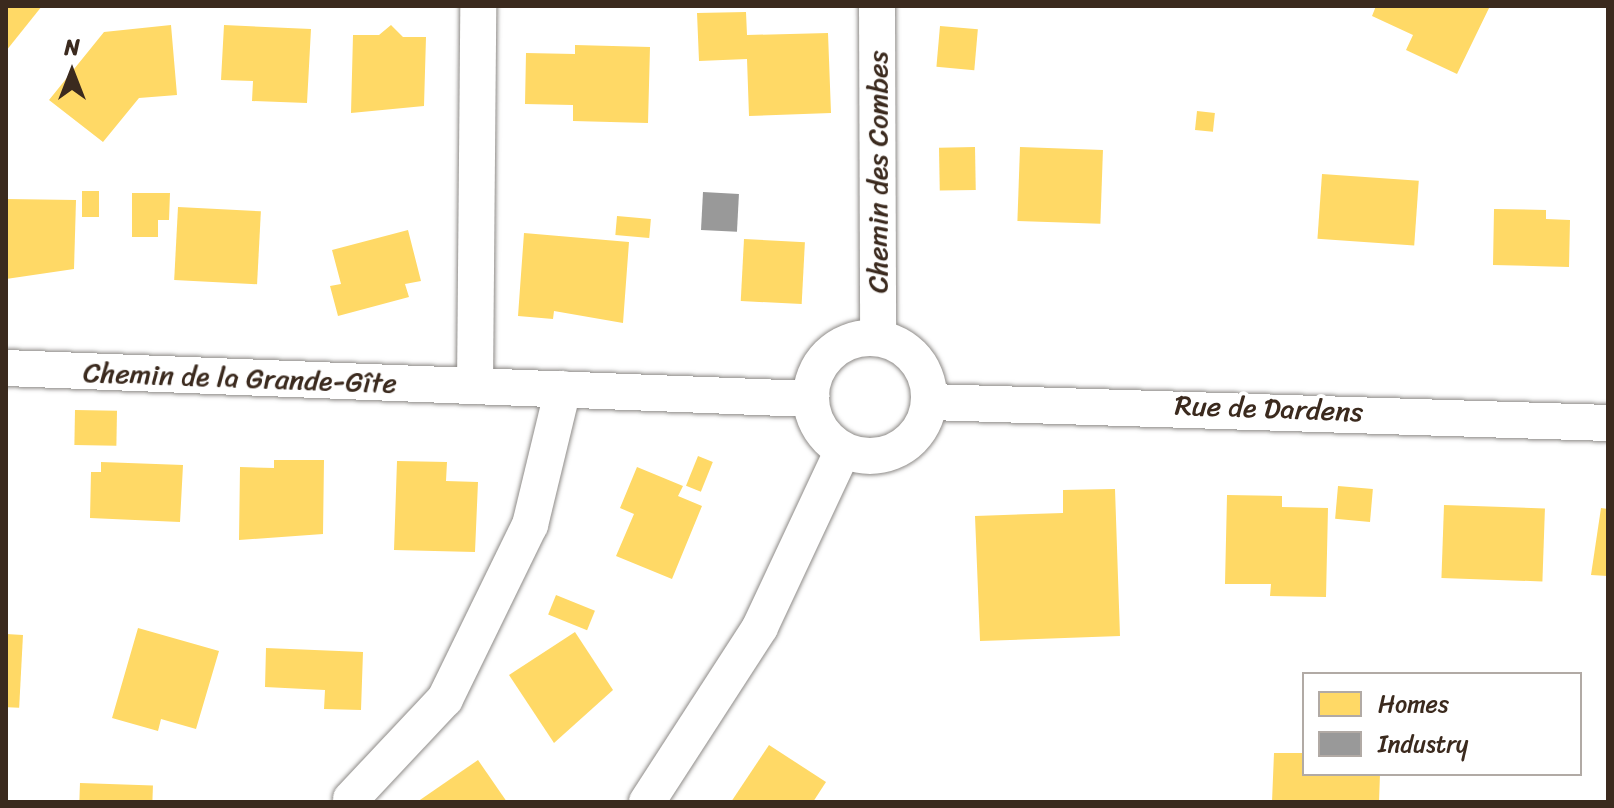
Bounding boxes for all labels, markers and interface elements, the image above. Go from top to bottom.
text: N [64,28,80,67]
north arrow [32,32,112,112]
street label: Chemin des Combes [861,51,895,293]
street label: Chemin de la Grande-Gîte [82,356,398,400]
street label: Rue de Dardens [1174,389,1364,429]
legend [1302,672,1582,776]
text: Homes [1378,683,1449,725]
text: Industry [1378,723,1468,765]

